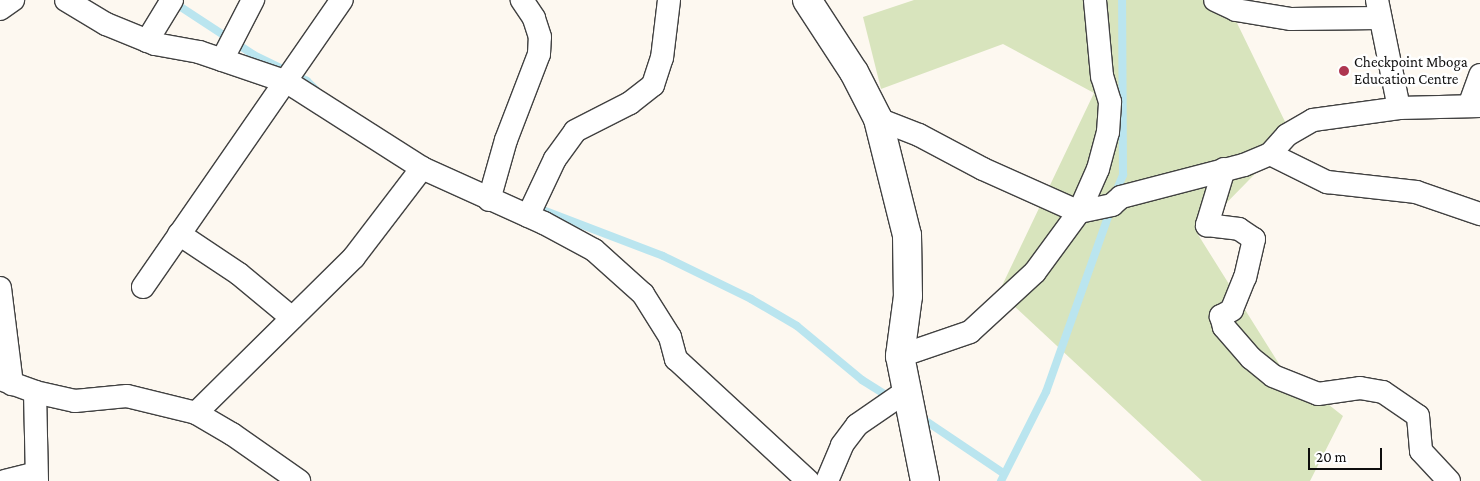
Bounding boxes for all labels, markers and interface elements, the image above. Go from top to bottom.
place label: Checkpoint Mboga Education Centre [1354,53,1468,88]
marker: Checkpoint Mboga Education Centre [1338,65,1350,77]
scale bar [1310,438,1384,470]
text: 20 m [1316,449,1347,465]

